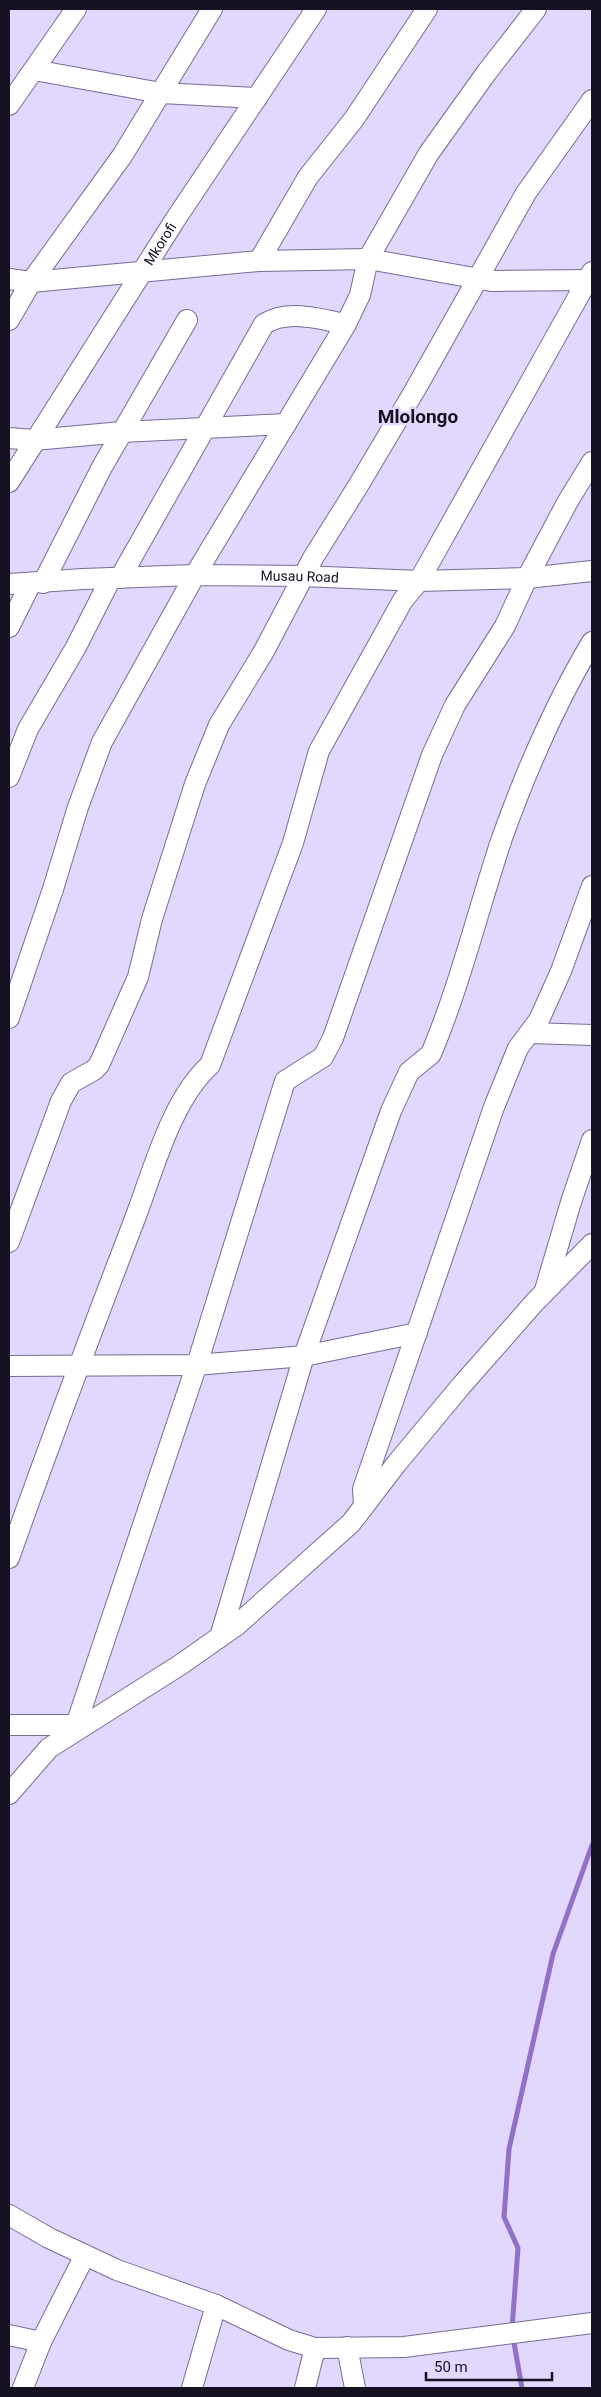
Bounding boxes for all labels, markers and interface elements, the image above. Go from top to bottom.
street label: Mkorofi [140,219,179,268]
district label: Mlolongo [378,405,458,428]
street label: Musau Road [261,568,339,586]
scale bar [426,2350,552,2382]
text: 50 m [434,2358,468,2376]

